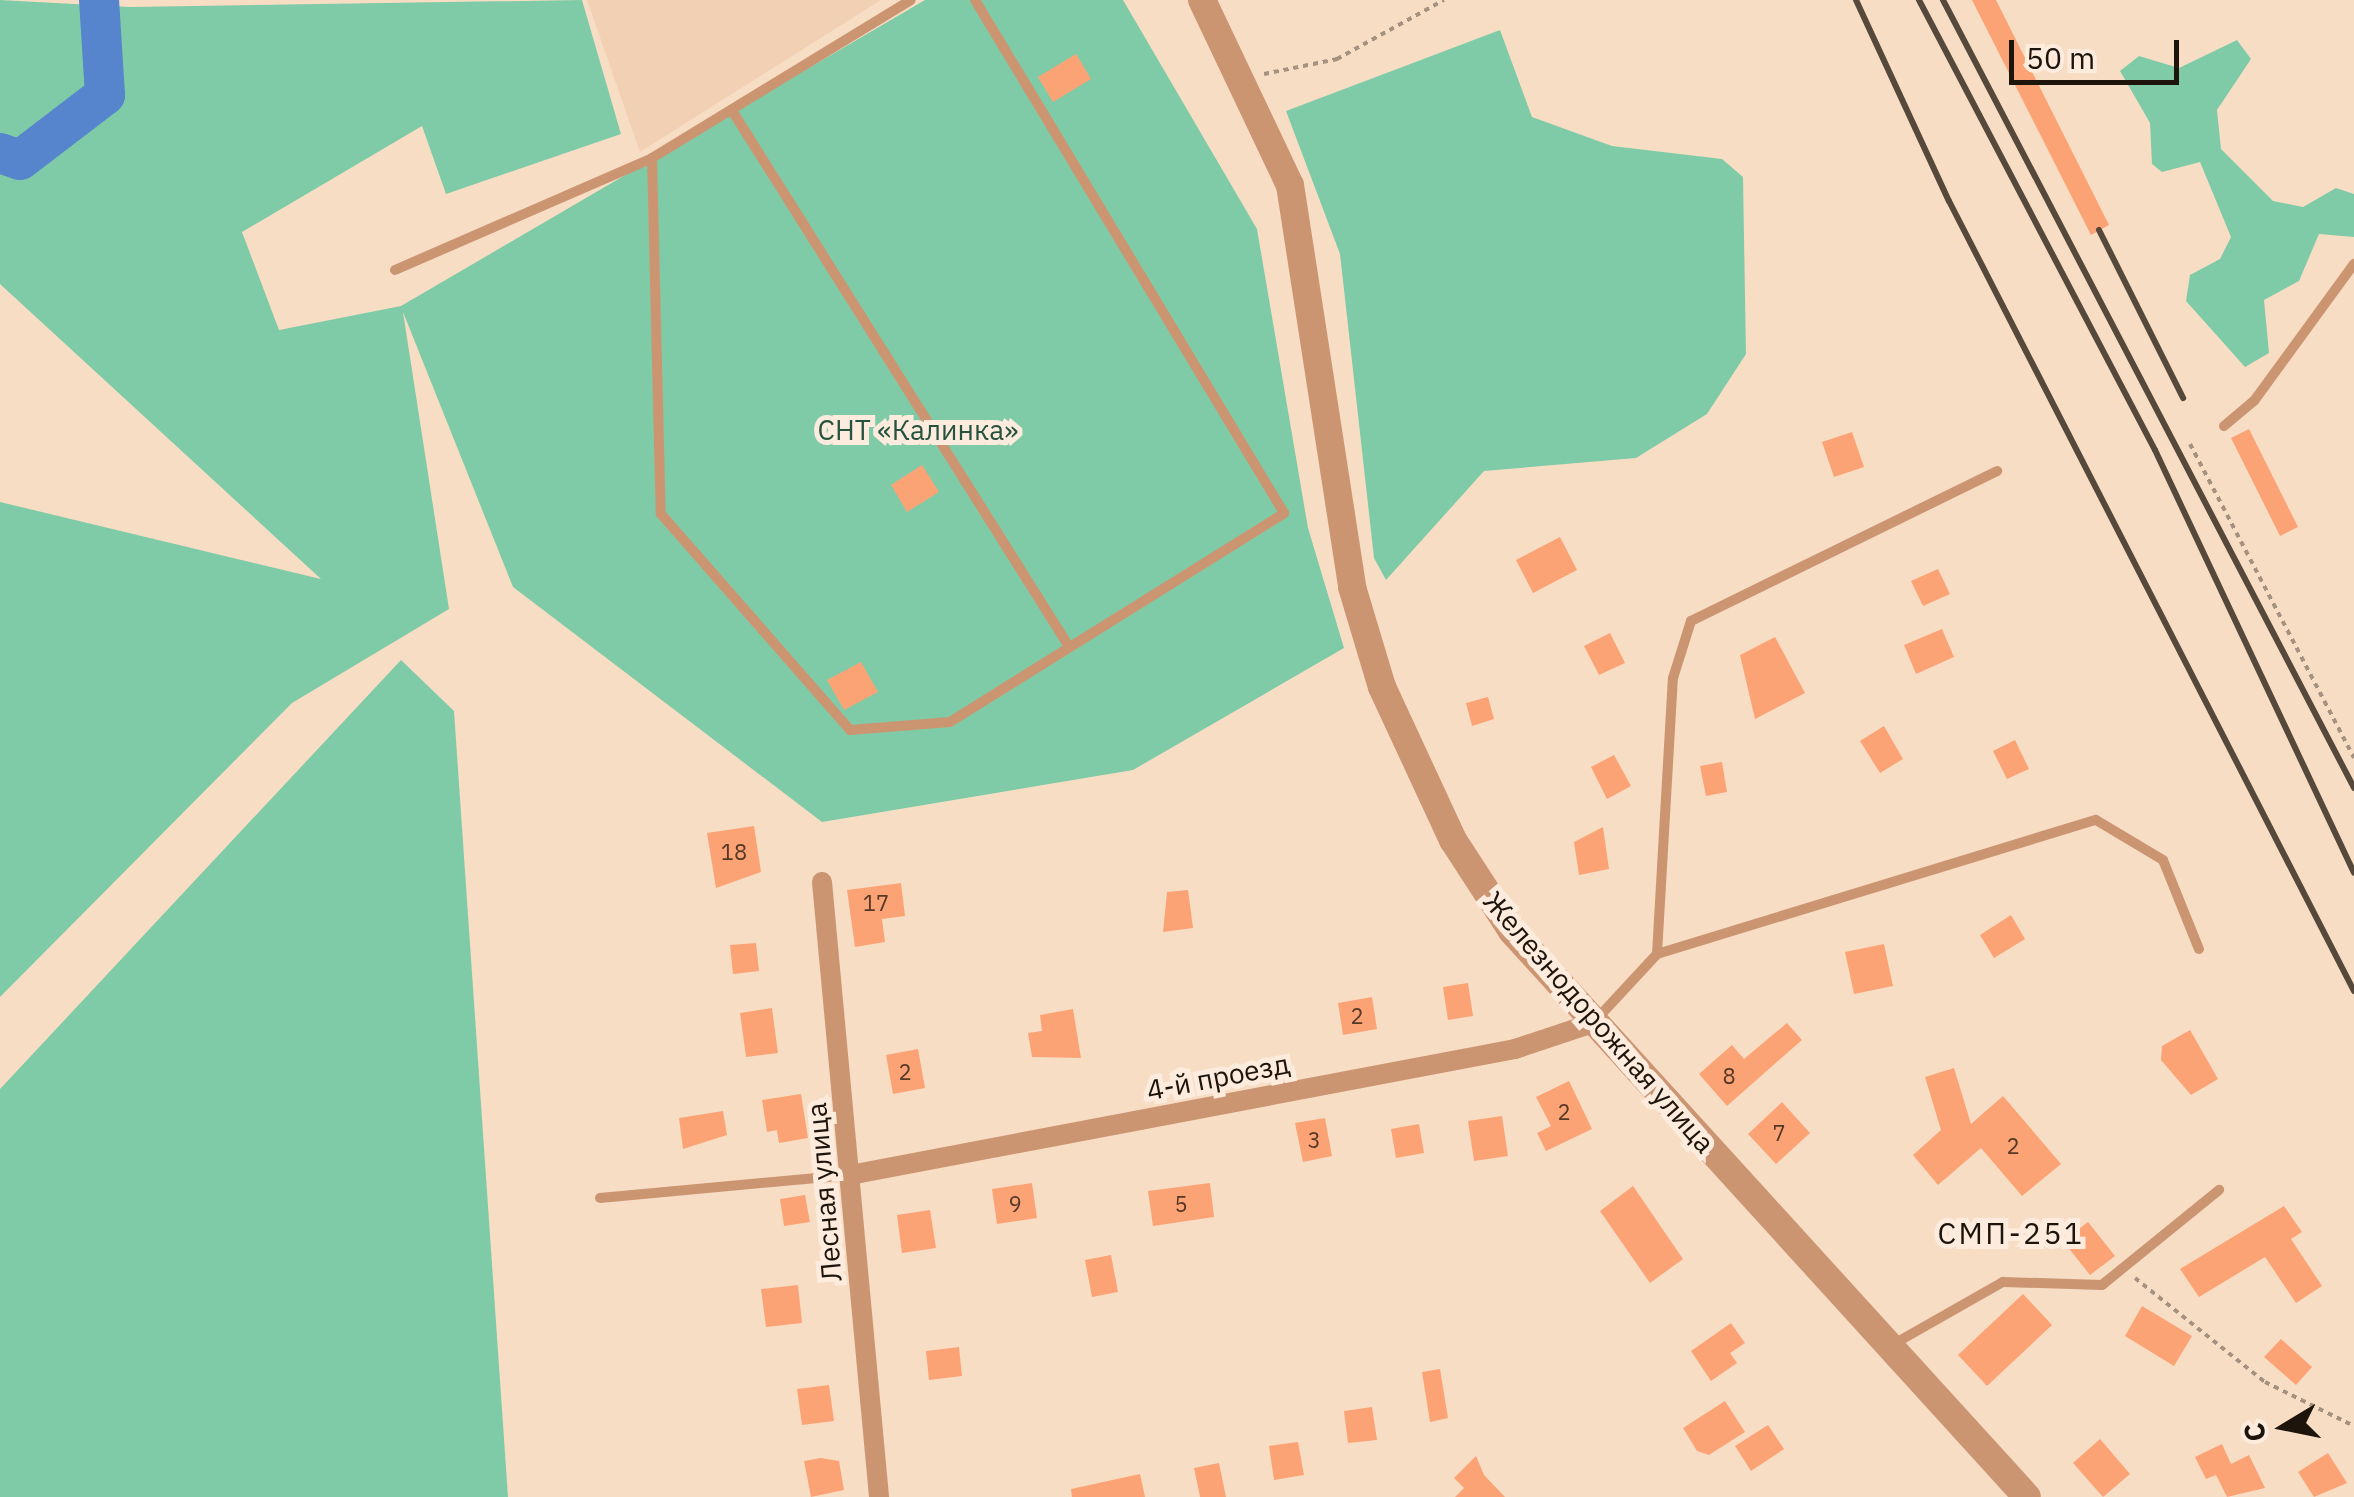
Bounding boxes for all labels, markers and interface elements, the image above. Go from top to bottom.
scale bar [2014,20,2184,82]
text: 50 m [2026,38,2095,77]
park label: СНТ «Калинка» [818,413,1018,447]
house number: 18 [721,839,747,865]
street label: Железнодорожная улица [1476,884,1722,1160]
house number: 17 [863,890,889,916]
house number: 2 [1350,1003,1364,1029]
street label: 4-й проезд [1144,1047,1292,1107]
house number: 2 [898,1059,912,1085]
house number: 8 [1722,1063,1736,1089]
house number: 2 [1557,1099,1571,1125]
street label: Лесная улица [799,1101,849,1283]
house number: 7 [1772,1120,1786,1146]
house number: 3 [1307,1127,1321,1153]
house number: 2 [2006,1133,2020,1159]
house number: 9 [1008,1191,1022,1217]
house number: 5 [1174,1191,1188,1217]
district label: СМП-251 [1937,1215,2085,1251]
north arrow [2234,1377,2334,1477]
text: С [2234,1420,2274,1444]

